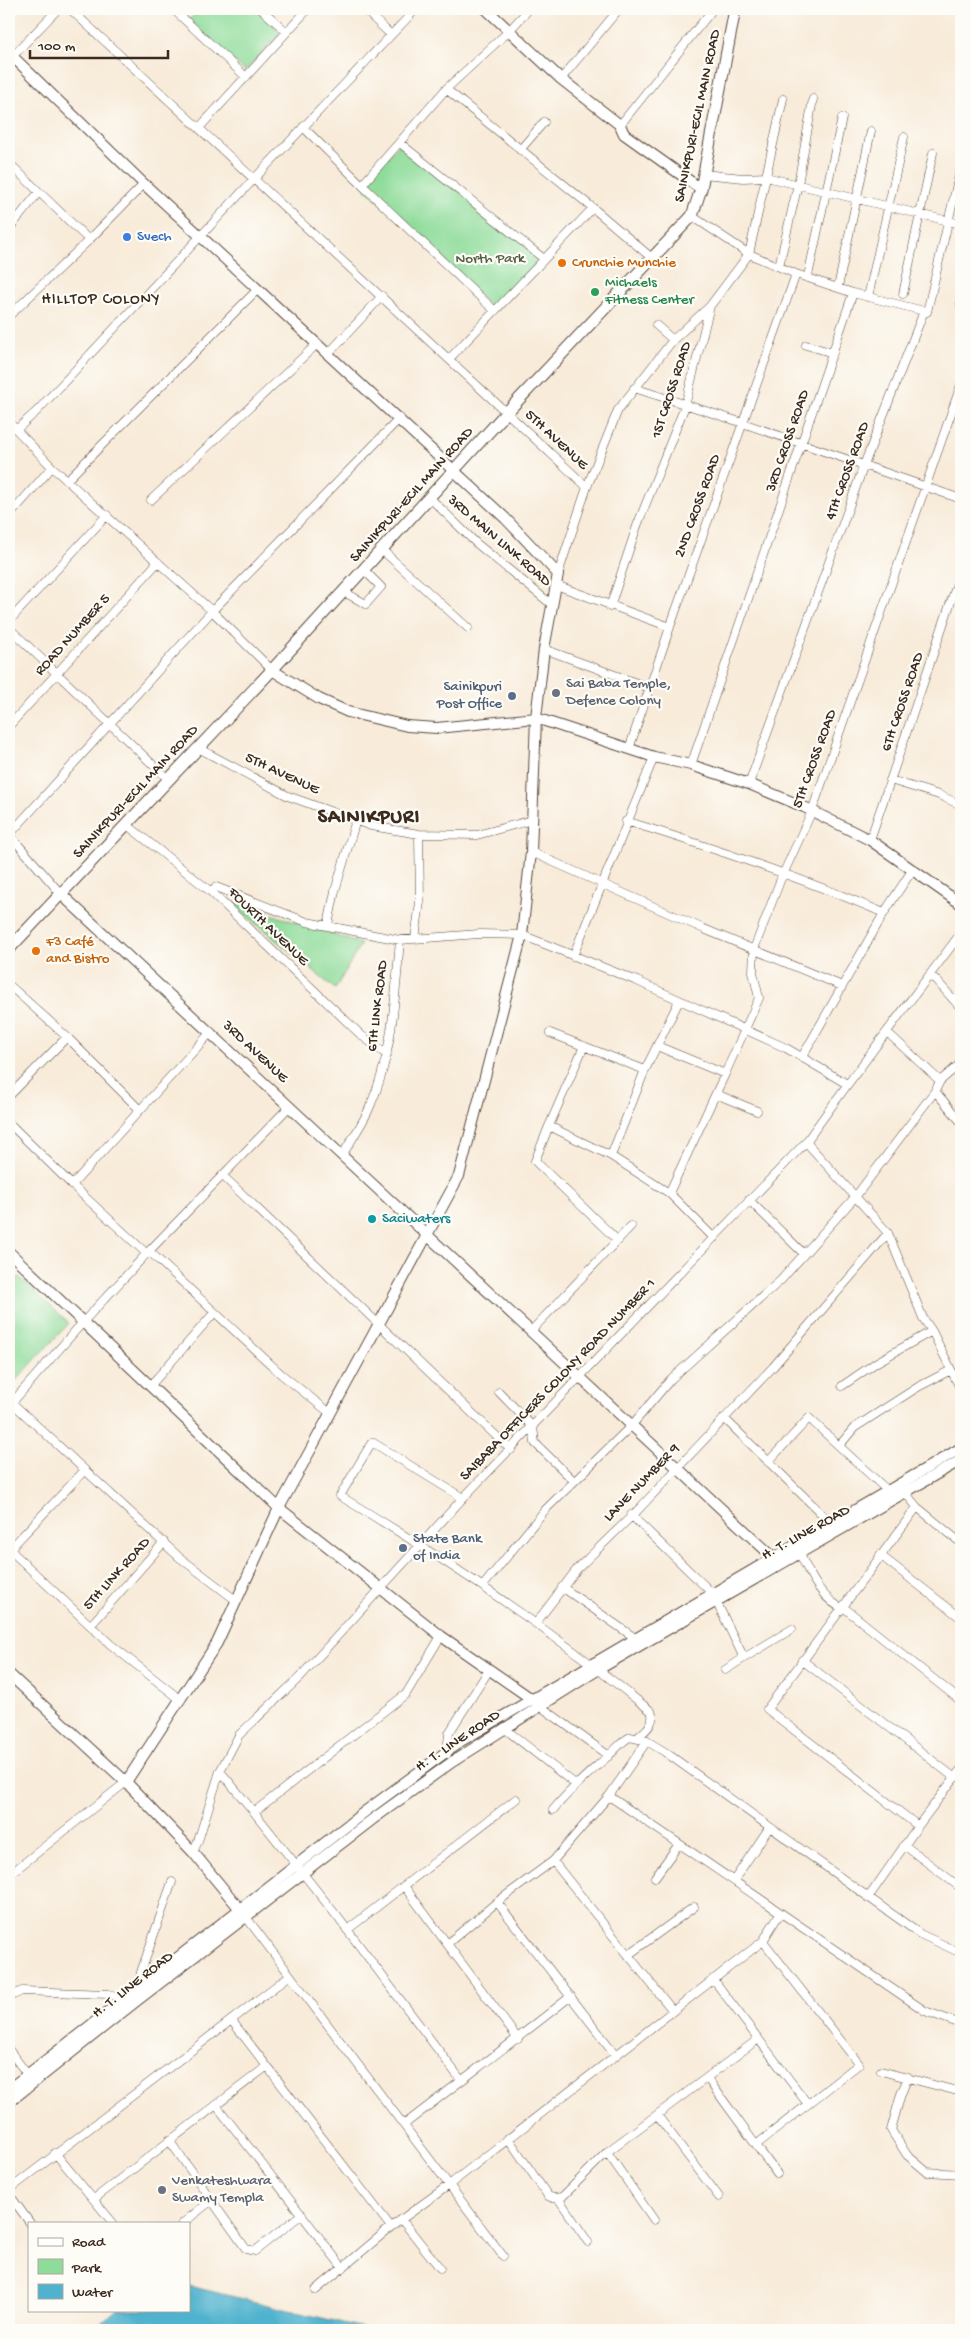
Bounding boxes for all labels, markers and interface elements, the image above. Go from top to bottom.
scale bar [30,28,168,60]
street label: SAINIKPURI-ECIL MAIN ROAD [671,28,725,204]
text: 100 m [37,38,76,56]
place label: Svech [137,228,171,246]
marker: Svech [121,231,133,243]
park label: North Park [455,250,526,268]
place label: Crunchie Munchie [572,254,676,272]
marker: Crunchie Munchie [556,257,568,269]
place label: Michaels Fitness Center [604,274,695,309]
marker: Michaels Fitness Center [589,286,601,298]
district label: HILLTOP COLONY [42,291,160,310]
street label: 1ST CROSS ROAD [648,339,696,441]
street label: 3RD CROSS ROAD [762,387,814,495]
street label: 5TH AVENUE [521,406,592,474]
street label: 4TH CROSS ROAD [822,419,874,522]
street label: SAINIKPURI-ECIL MAIN ROAD [346,423,478,566]
street label: 2ND CROSS ROAD [671,452,725,560]
street label: 3RD MAIN LINK ROAD [443,490,555,591]
street label: ROAD NUMBER 5 [31,590,115,680]
street label: 6TH CROSS ROAD [878,650,928,754]
place label: Sai Baba Temple, Defence Colony [565,675,671,710]
place label: Sainikpuri Post Office [435,678,502,713]
marker: Sai Baba Temple, Defence Colony [550,687,562,699]
marker: Sainikpuri Post Office [506,690,518,702]
street label: 5TH CROSS ROAD [789,707,841,811]
street label: SAINIKPURI-ECIL MAIN ROAD [69,721,203,863]
street label: 5TH AVENUE [242,749,323,799]
district label: SAINIKPURI [318,807,420,830]
street label: FOURTH AVENUE [223,883,313,971]
place label: F3 Café and Bistro [45,933,110,968]
marker: F3 Café and Bistro [30,945,42,957]
street label: 6TH LINK ROAD [363,959,393,1053]
street label: 3RD AVENUE [218,1016,292,1087]
place label: Saciwaters [382,1210,451,1228]
marker: Saciwaters [366,1213,378,1225]
street label: SAIBABA OFFICERS COLONY ROAD NUMBER 1 [456,1275,660,1485]
street label: LANE NUMBER 9 [600,1440,684,1526]
street label: H. T. LINE ROAD [759,1501,853,1565]
place label: State Bank of India [413,1530,483,1565]
street label: 5TH LINK ROAD [80,1534,155,1614]
marker: State Bank of India [397,1542,409,1554]
street label: H. T. LINE ROAD [412,1706,504,1776]
street label: H. T. LINE ROAD [89,1948,177,2022]
place label: Venkateshwara Swamy Templa [171,2172,272,2207]
marker: Venkateshwara Swamy Templa [156,2184,168,2196]
legend [28,2222,190,2312]
text: Road [72,2234,106,2252]
text: Park [71,2260,102,2278]
text: Water [72,2284,114,2302]

